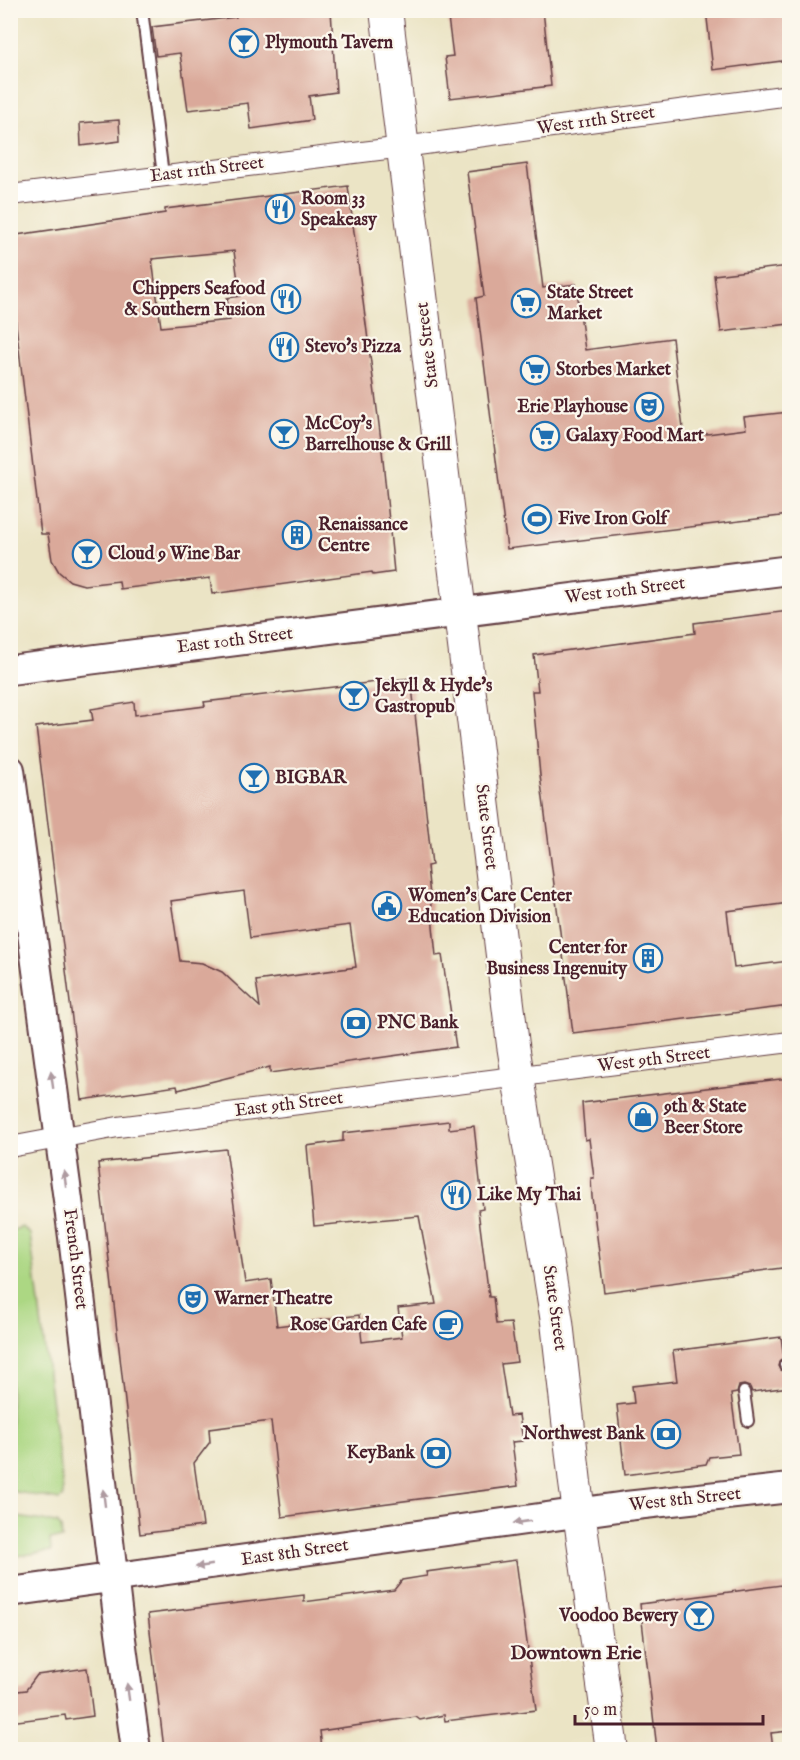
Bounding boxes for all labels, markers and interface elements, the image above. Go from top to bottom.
bar icon: Plymouth Tavern [228,27,260,59]
place label: Plymouth Tavern [265,32,394,55]
street label: West 11th Street [536,101,656,141]
street label: East 11th Street [149,152,265,188]
place label: Room 33 Speakeasy [301,188,378,232]
restaurant icon: Room 33 Speakeasy [264,193,296,225]
place label: Chippers Seafood & Southern Fusion [124,278,265,322]
place label: State Street Market [547,282,634,326]
restaurant icon: Chippers Seafood & Southern Fusion [270,283,302,315]
supermarket icon: State Street Market [510,287,542,319]
street label: State Street [411,301,445,389]
restaurant icon: Stevo's Pizza [268,331,300,363]
place label: Stevo's Pizza [305,336,402,359]
supermarket icon: Storbes Market [519,354,551,386]
place label: Storbes Market [556,359,672,382]
theatre icon: Erie Playhouse [633,391,665,423]
place label: Erie Playhouse [517,396,629,419]
place label: McCoy's Barrelhouse & Grill [305,413,452,457]
bar icon: McCoy's Barrelhouse & Grill [268,418,300,450]
supermarket icon: Galaxy Food Mart [529,420,561,452]
place label: Galaxy Food Mart [566,425,705,448]
sports icon: Five Iron Golf [521,503,553,535]
place label: Five Iron Golf [558,508,671,531]
place label: Renaissance Centre [318,514,409,558]
building icon: Renaissance Centre [281,519,313,551]
bar icon: Cloud 9 Wine Bar [71,538,103,570]
place label: Cloud 9 Wine Bar [108,543,240,566]
street label: West 10th Street [564,572,686,610]
street label: East 10th Street [176,622,294,660]
place label: Jekyll & Hyde's Gastropub [373,675,493,719]
bar icon: Jekyll & Hyde's Gastropub [338,680,370,712]
bar icon: BIGBAR [238,762,270,794]
place label: BIGBAR [275,767,348,790]
street label: State Street [469,783,503,871]
place label: Women's Care Center Education Division [407,885,572,929]
public building icon: Women's Care Center Education Division [371,890,403,922]
place label: Center for Business Ingenuity [486,937,628,981]
building icon: Center for Business Ingenuity [632,942,664,974]
bank icon: PNC Bank [340,1007,372,1039]
place label: PNC Bank [377,1012,460,1035]
street label: West 9th Street [596,1042,712,1078]
one-way arrow [47,1070,56,1089]
street label: East 9th Street [234,1087,344,1123]
place label: 9th & State Beer Store [663,1096,747,1140]
shop icon: 9th & State Beer Store [627,1101,659,1133]
one-way arrow [60,1170,69,1189]
restaurant icon: Like My Thai [440,1179,472,1211]
place label: Like My Thai [477,1184,581,1207]
street label: French Street [57,1207,93,1311]
street label: State Street [537,1264,571,1352]
theatre icon: Warner Theatre [177,1283,209,1315]
place label: Warner Theatre [213,1288,333,1311]
cafe icon: Rose Garden Cafe [432,1309,464,1341]
place label: Rose Garden Cafe [290,1314,428,1337]
bank icon: Northwest Bank [650,1418,682,1450]
place label: Northwest Bank [522,1423,646,1446]
bank icon: KeyBank [420,1437,452,1469]
place label: KeyBank [346,1442,416,1465]
street label: West 8th Street [628,1483,742,1517]
one-way arrow [99,1489,109,1508]
one-way arrow [513,1517,532,1526]
street label: East 8th Street [240,1534,350,1572]
one-way arrow [195,1562,214,1571]
bar icon: Voodoo Bewery [683,1600,715,1632]
place label: Voodoo Bewery [558,1605,679,1628]
district label: Downtown Erie [510,1641,643,1666]
one-way arrow [124,1682,133,1701]
scale bar [575,1688,762,1726]
text: 50 m [584,1699,617,1722]

